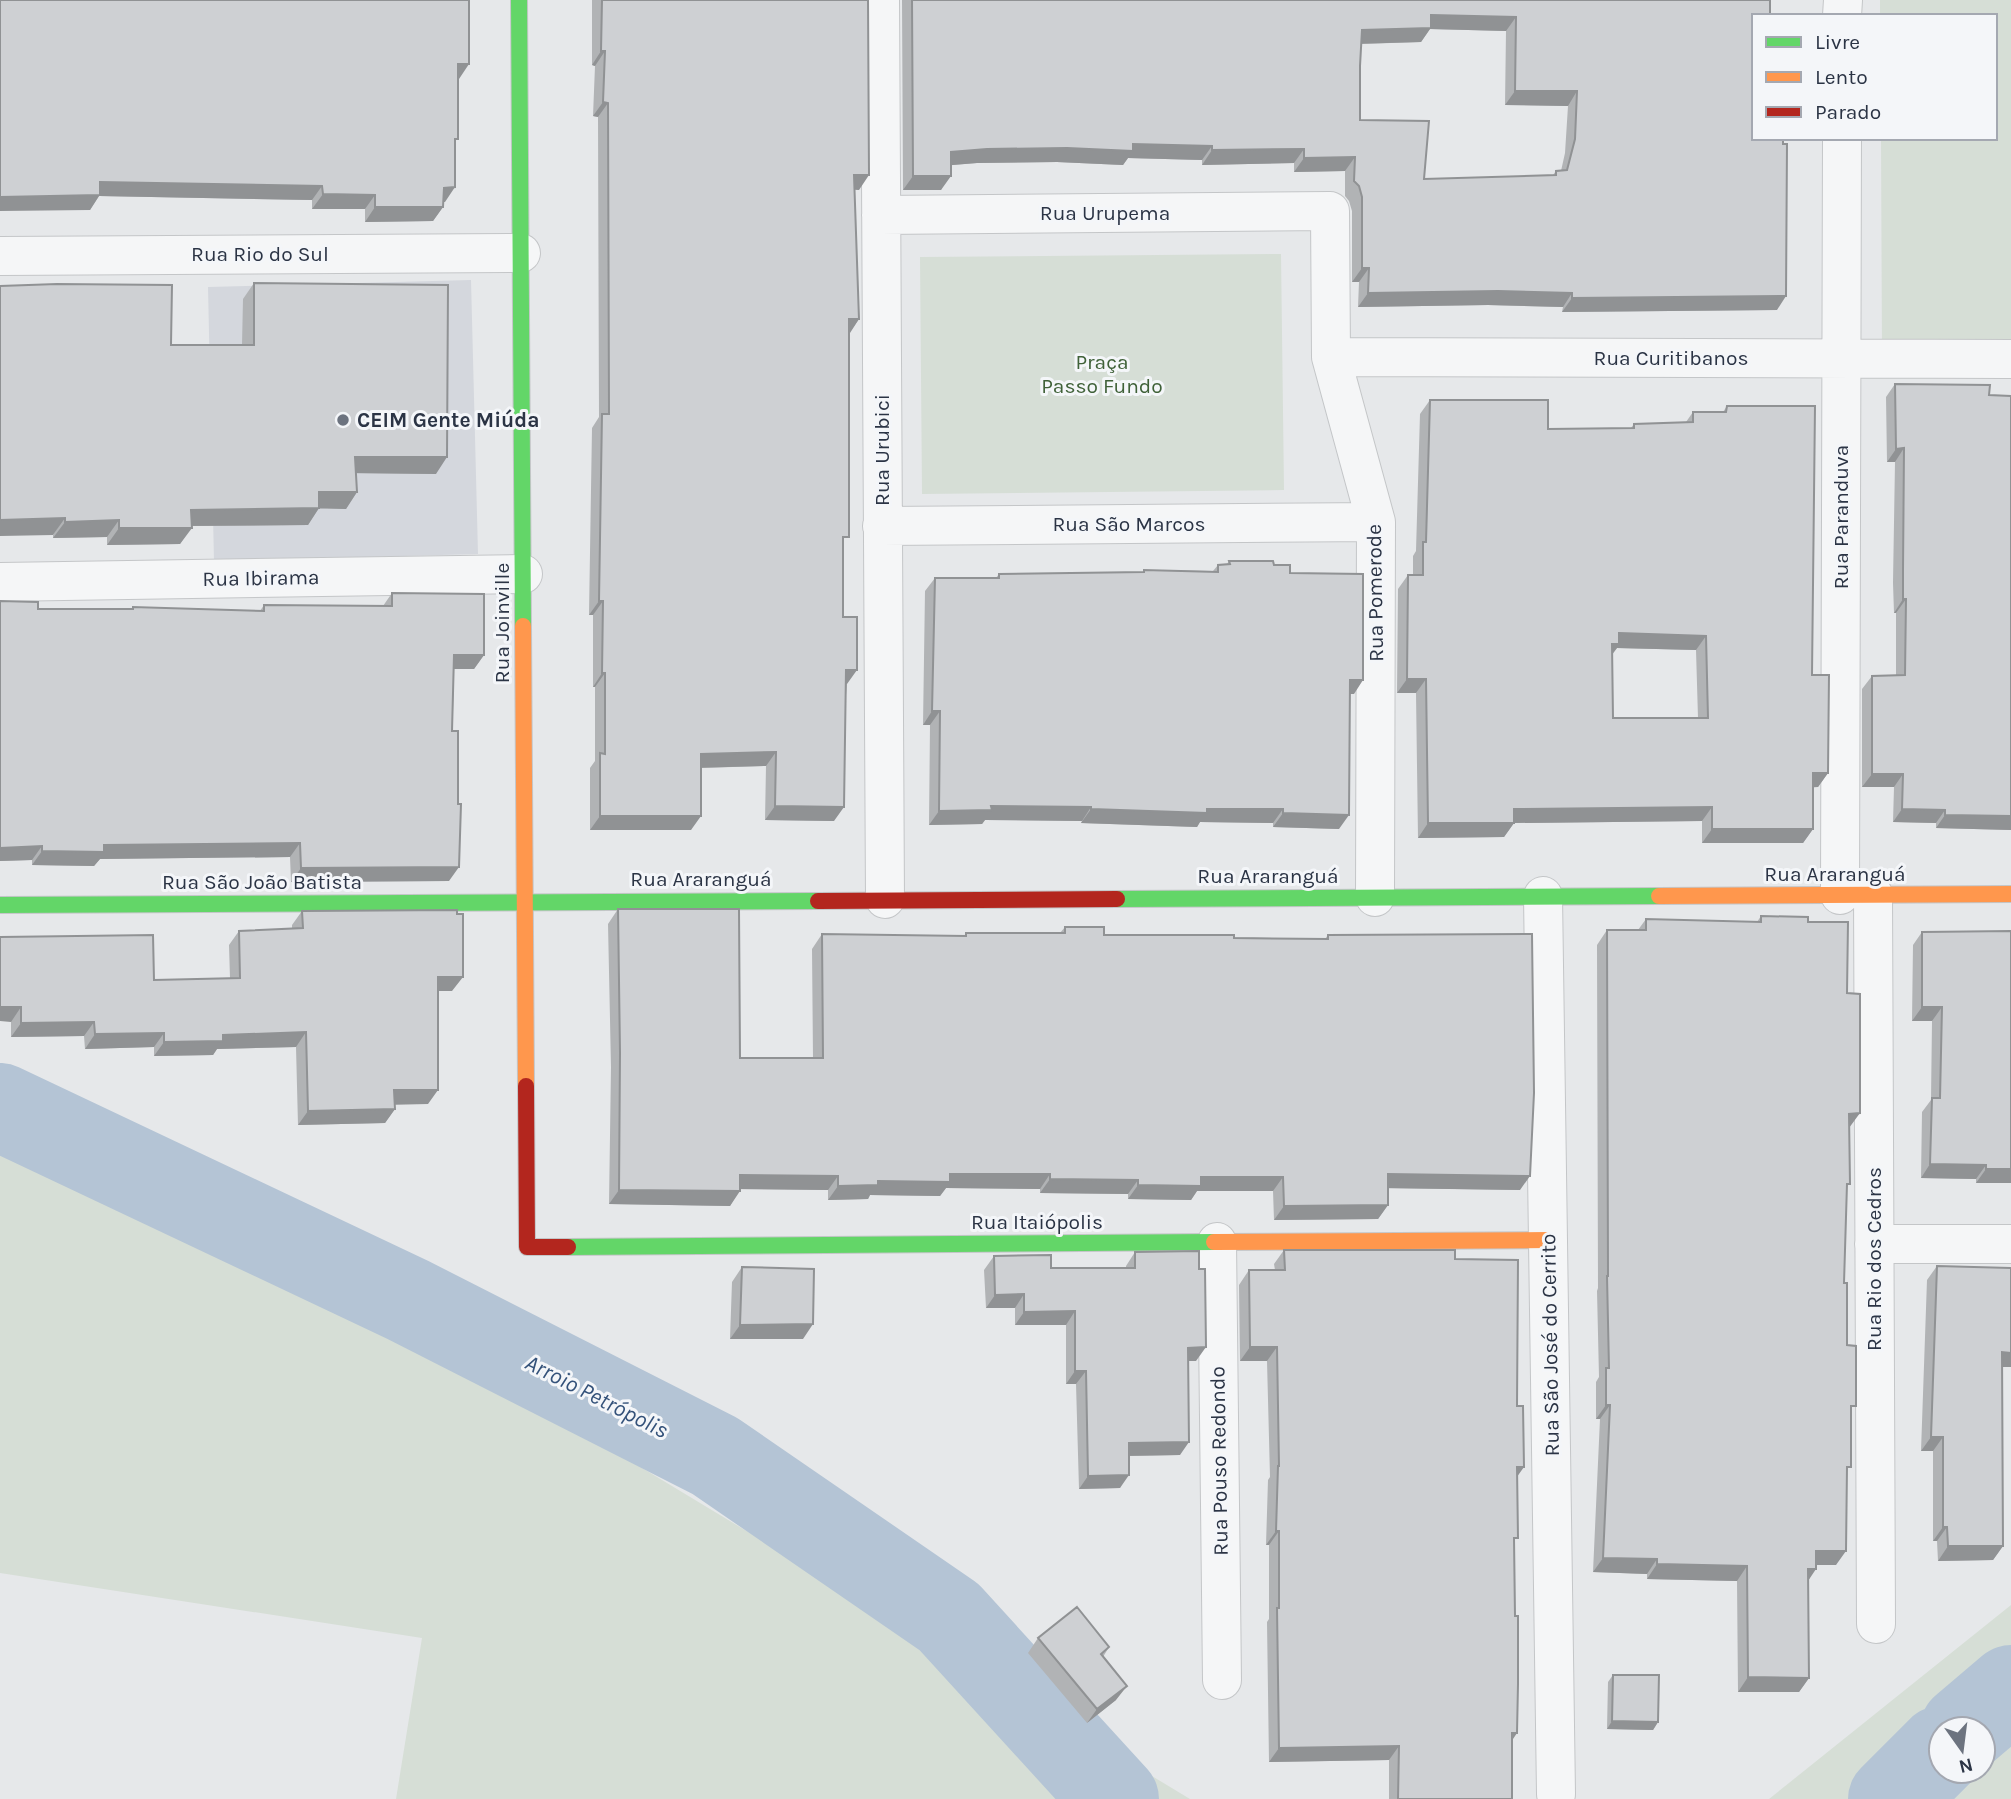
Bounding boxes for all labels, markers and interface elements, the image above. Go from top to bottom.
legend [1752,14,1997,140]
text: Livre [1815,30,1860,54]
text: Lento [1815,65,1868,89]
text: Parado [1815,100,1881,124]
street label: Rua Urupema [1040,201,1170,225]
street label: Rua Rio do Sul [191,242,329,266]
street label: Rua Curitibanos [1594,346,1748,370]
park label: Praça Passo Fundo [1041,350,1163,398]
street label: Rua Urubici [870,394,894,506]
place label: CEIM Gente Miúda [357,408,539,432]
marker: CEIM Gente Miúda [335,412,351,428]
street label: Rua Paranduva [1829,445,1853,589]
street label: Rua São Marcos [1052,512,1206,536]
street label: Rua Pomerode [1362,524,1388,662]
street label: Rua Joinville [490,563,514,683]
street label: Rua Ibirama [202,565,320,591]
street label: Rua Araranguá [1764,862,1906,886]
street label: Rua Araranguá [1197,864,1339,888]
street label: Rua Araranguá [630,867,772,891]
street label: Rua São João Batista [162,870,362,894]
street label: Rua Rio dos Cedros [1862,1167,1886,1351]
street label: Rua Itaiópolis [971,1210,1103,1234]
street label: Rua São José do Cerrito [1536,1233,1564,1457]
water label: Arroio Petrópolis [521,1349,673,1444]
street label: Rua Pouso Redondo [1205,1366,1233,1556]
north arrow [1927,1715,1997,1785]
text: N [1957,1753,1975,1778]

